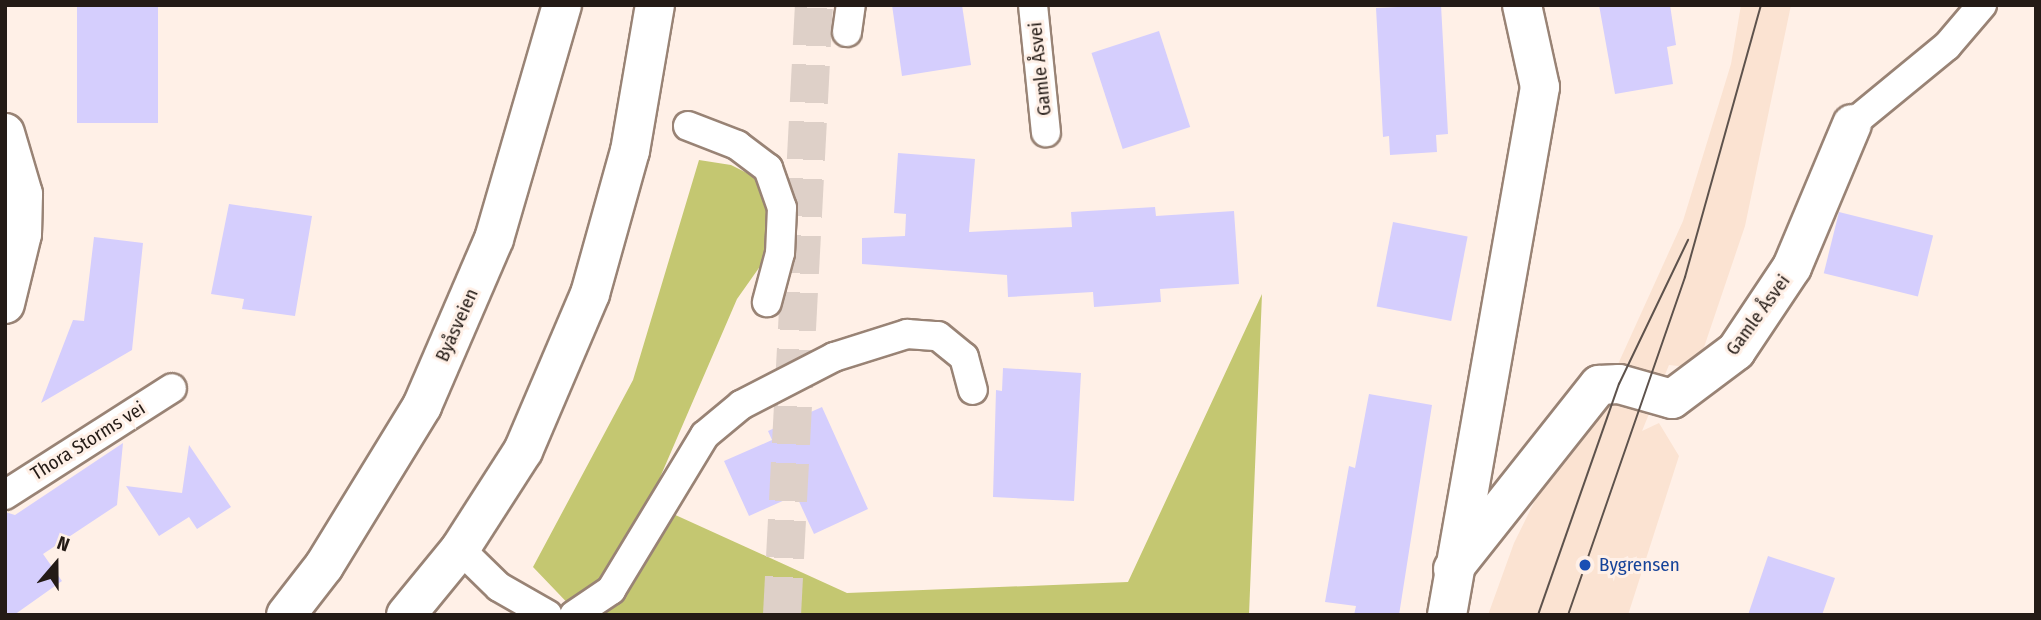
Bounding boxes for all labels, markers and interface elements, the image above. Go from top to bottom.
street label: Gamle Åsvei [1024,21,1056,117]
street label: Gamle Åsvei [1721,270,1795,360]
street label: Byåsveien [431,285,483,365]
street label: Thora Storms vei [27,397,149,485]
north arrow [21,529,91,599]
text: N [54,531,73,557]
place label: Bygrensen [1599,554,1680,576]
marker: Bygrensen [1577,557,1593,573]

